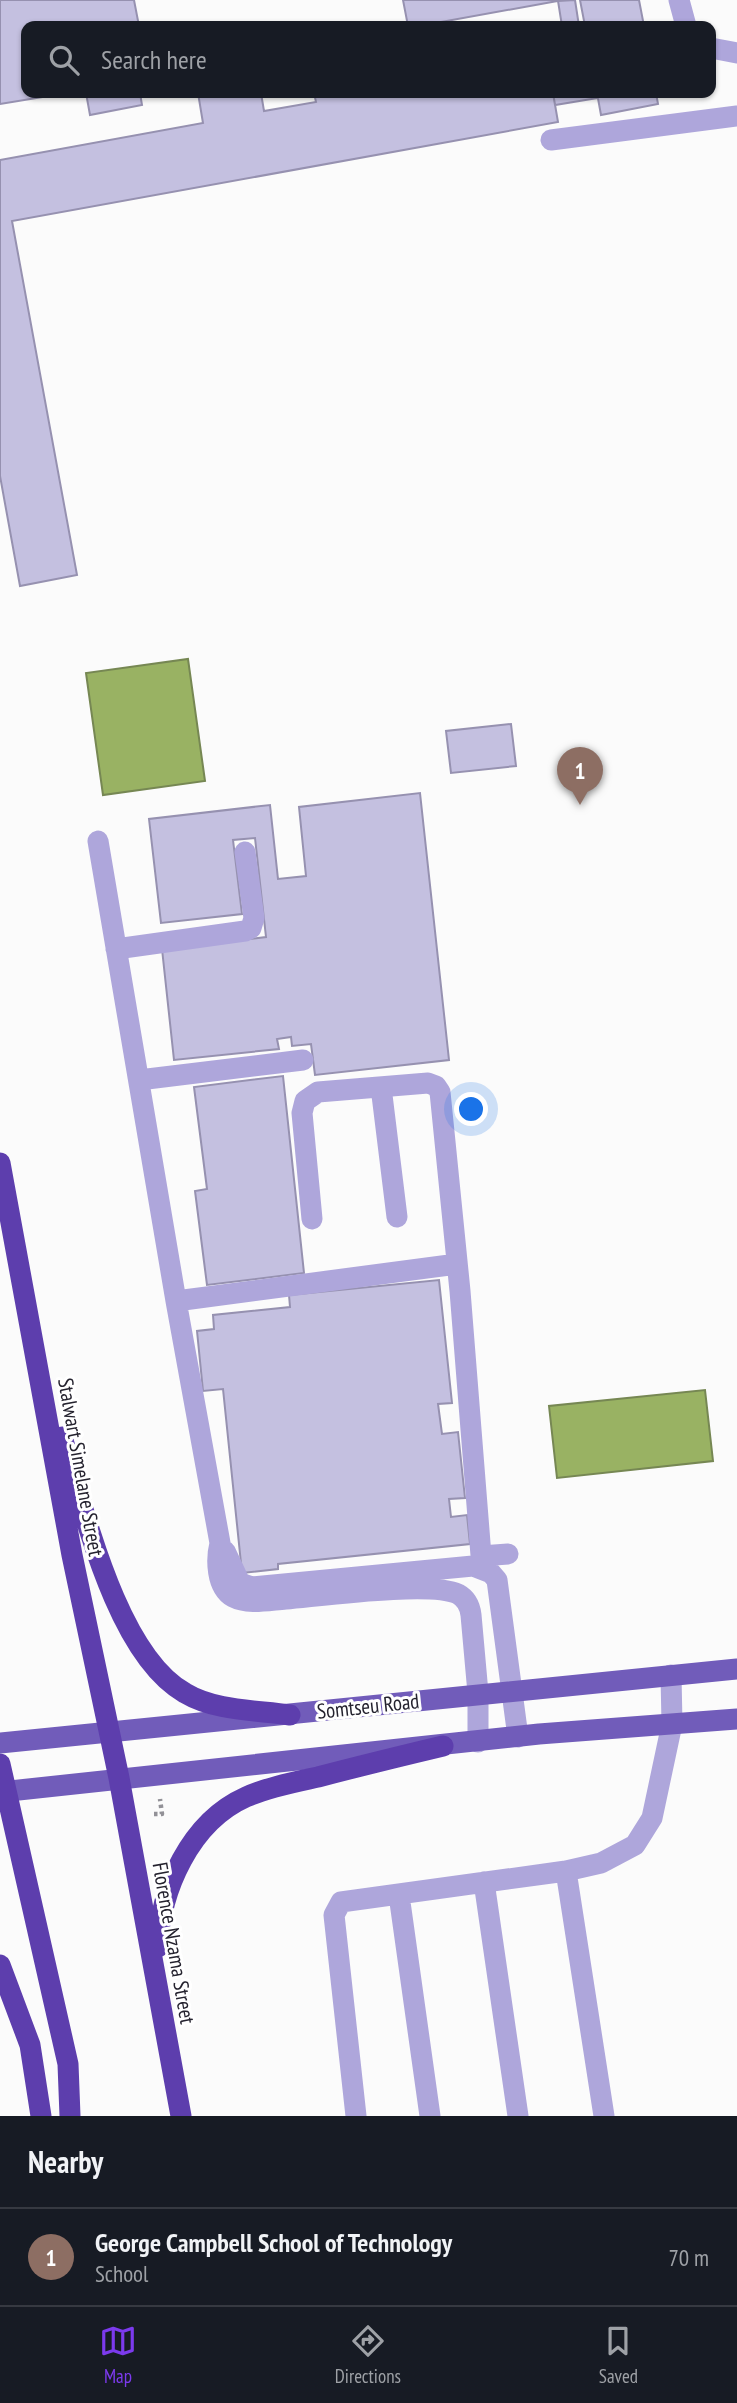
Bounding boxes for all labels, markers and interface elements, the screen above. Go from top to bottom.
search box [21,21,716,98]
icon: search [45,41,83,79]
text: Search here [101,43,207,76]
pin: 1 [557,747,603,805]
your location [454,1092,488,1126]
street label: Stalwart Simelane Street [52,1376,110,1558]
street label: Somtseu Road [316,1687,420,1725]
street label: Florence Nzama Street [146,1860,202,2026]
text: Nearby [28,2142,103,2181]
text: George Campbell School of Technology [95,2226,452,2259]
text: 1 [46,2243,57,2272]
text: 70 m [668,2243,709,2272]
text: School [95,2259,148,2288]
tab: Map [99,2322,137,2388]
tab: Directions [335,2322,401,2388]
tab: Saved [599,2322,638,2388]

